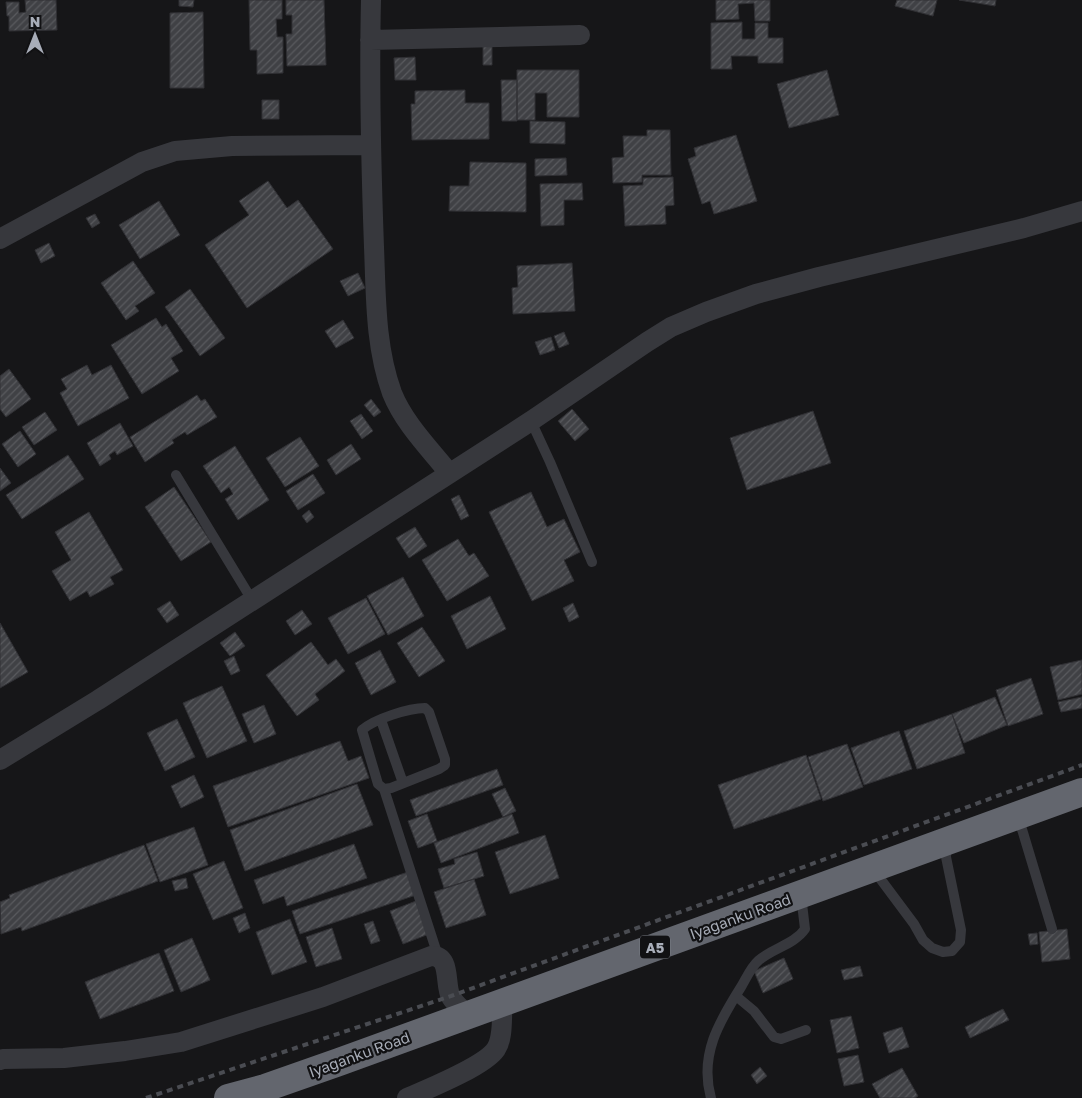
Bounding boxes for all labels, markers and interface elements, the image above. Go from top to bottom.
north arrow [10,10,60,60]
text: N [30,13,40,30]
street label: Iyaganku Road [687,889,793,943]
road number: A5 [640,936,670,959]
street label: Iyaganku Road [306,1027,412,1081]

